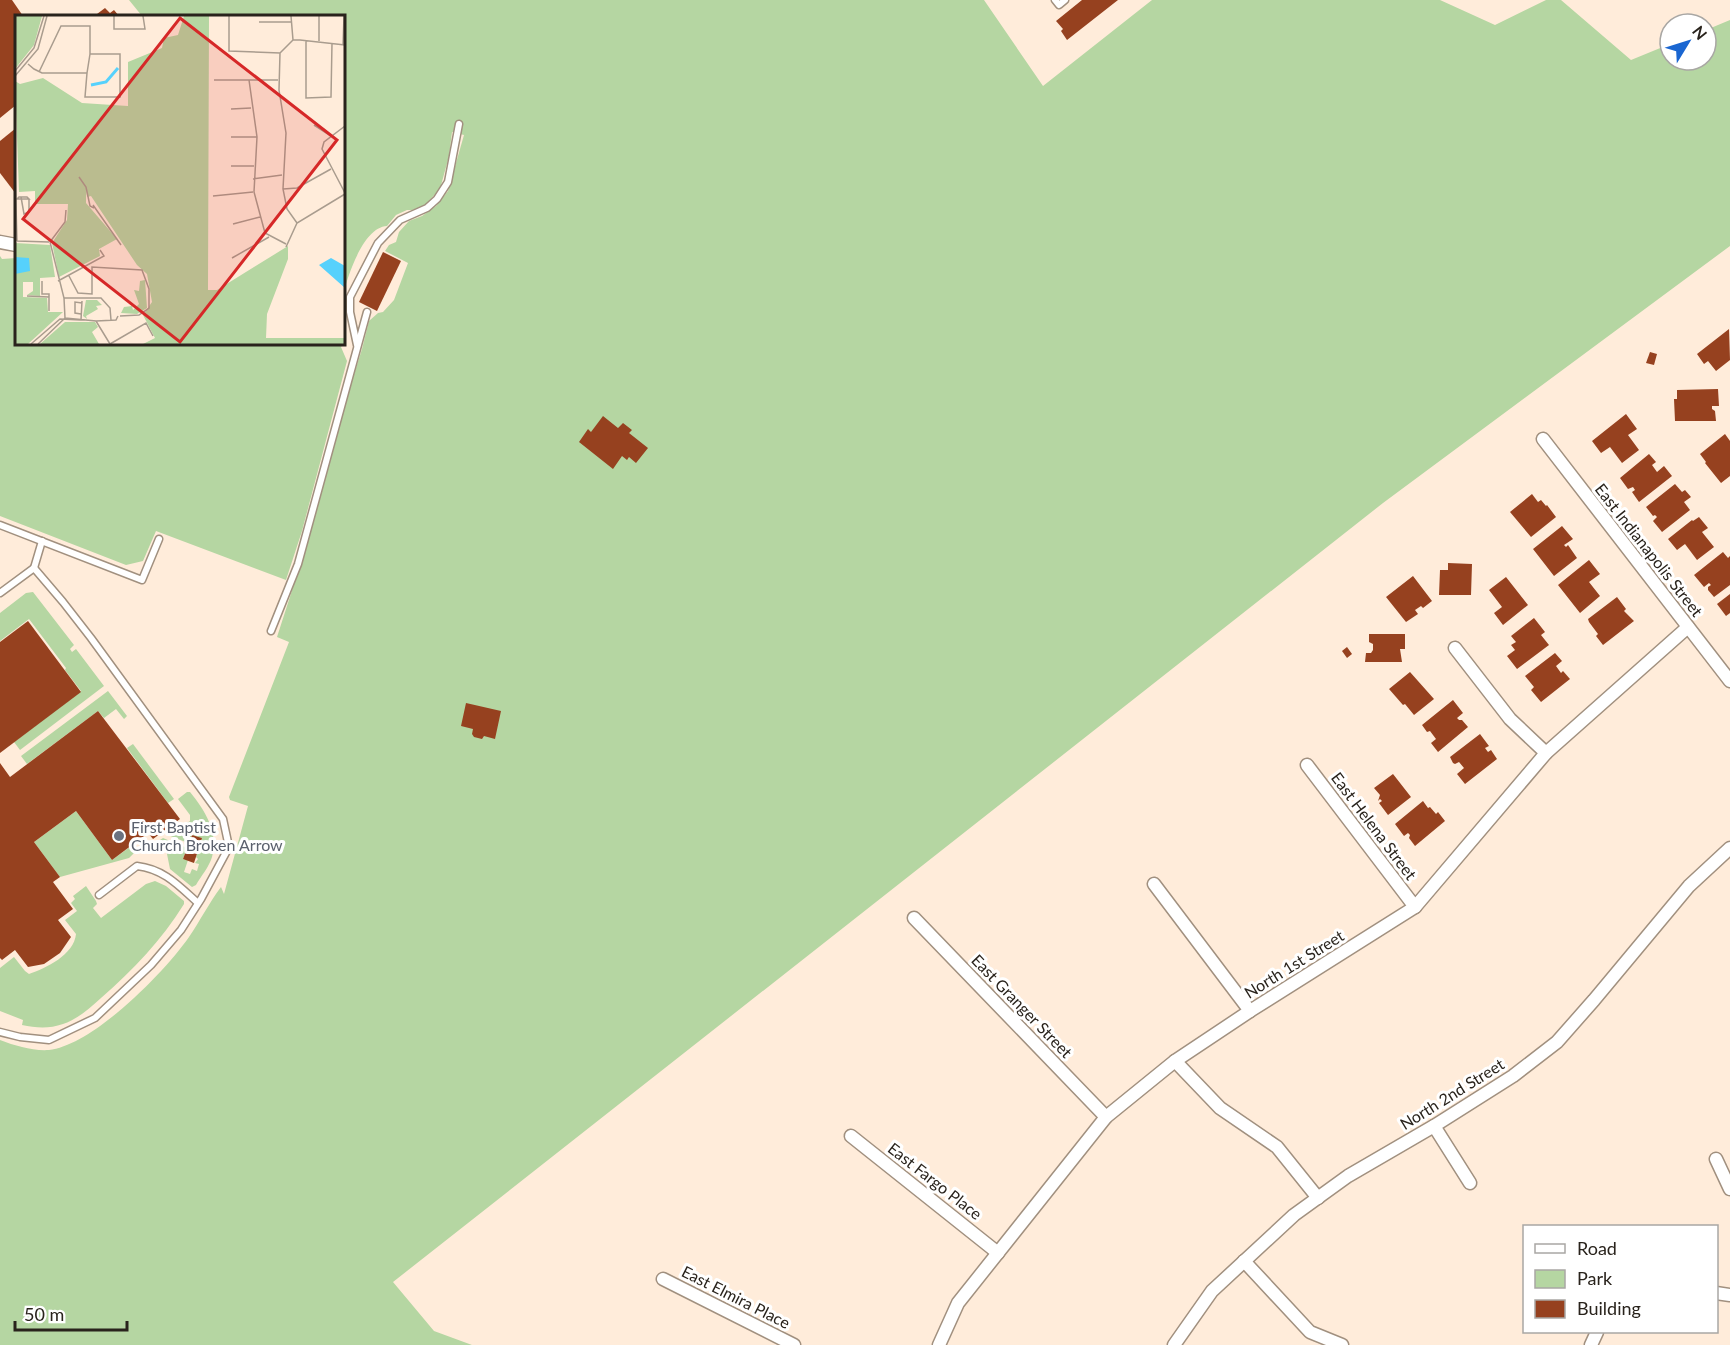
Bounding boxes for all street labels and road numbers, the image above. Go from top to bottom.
street label: East Indianapolis Street [1592,479,1707,620]
street label: East Helena Street [1328,768,1421,883]
street label: North 1st Street [1240,925,1347,1002]
street label: East Granger Street [968,950,1077,1061]
street label: North 2nd Street [1396,1054,1507,1133]
street label: East Fargo Place [885,1138,986,1223]
street label: East Elmira Place [679,1261,793,1332]

